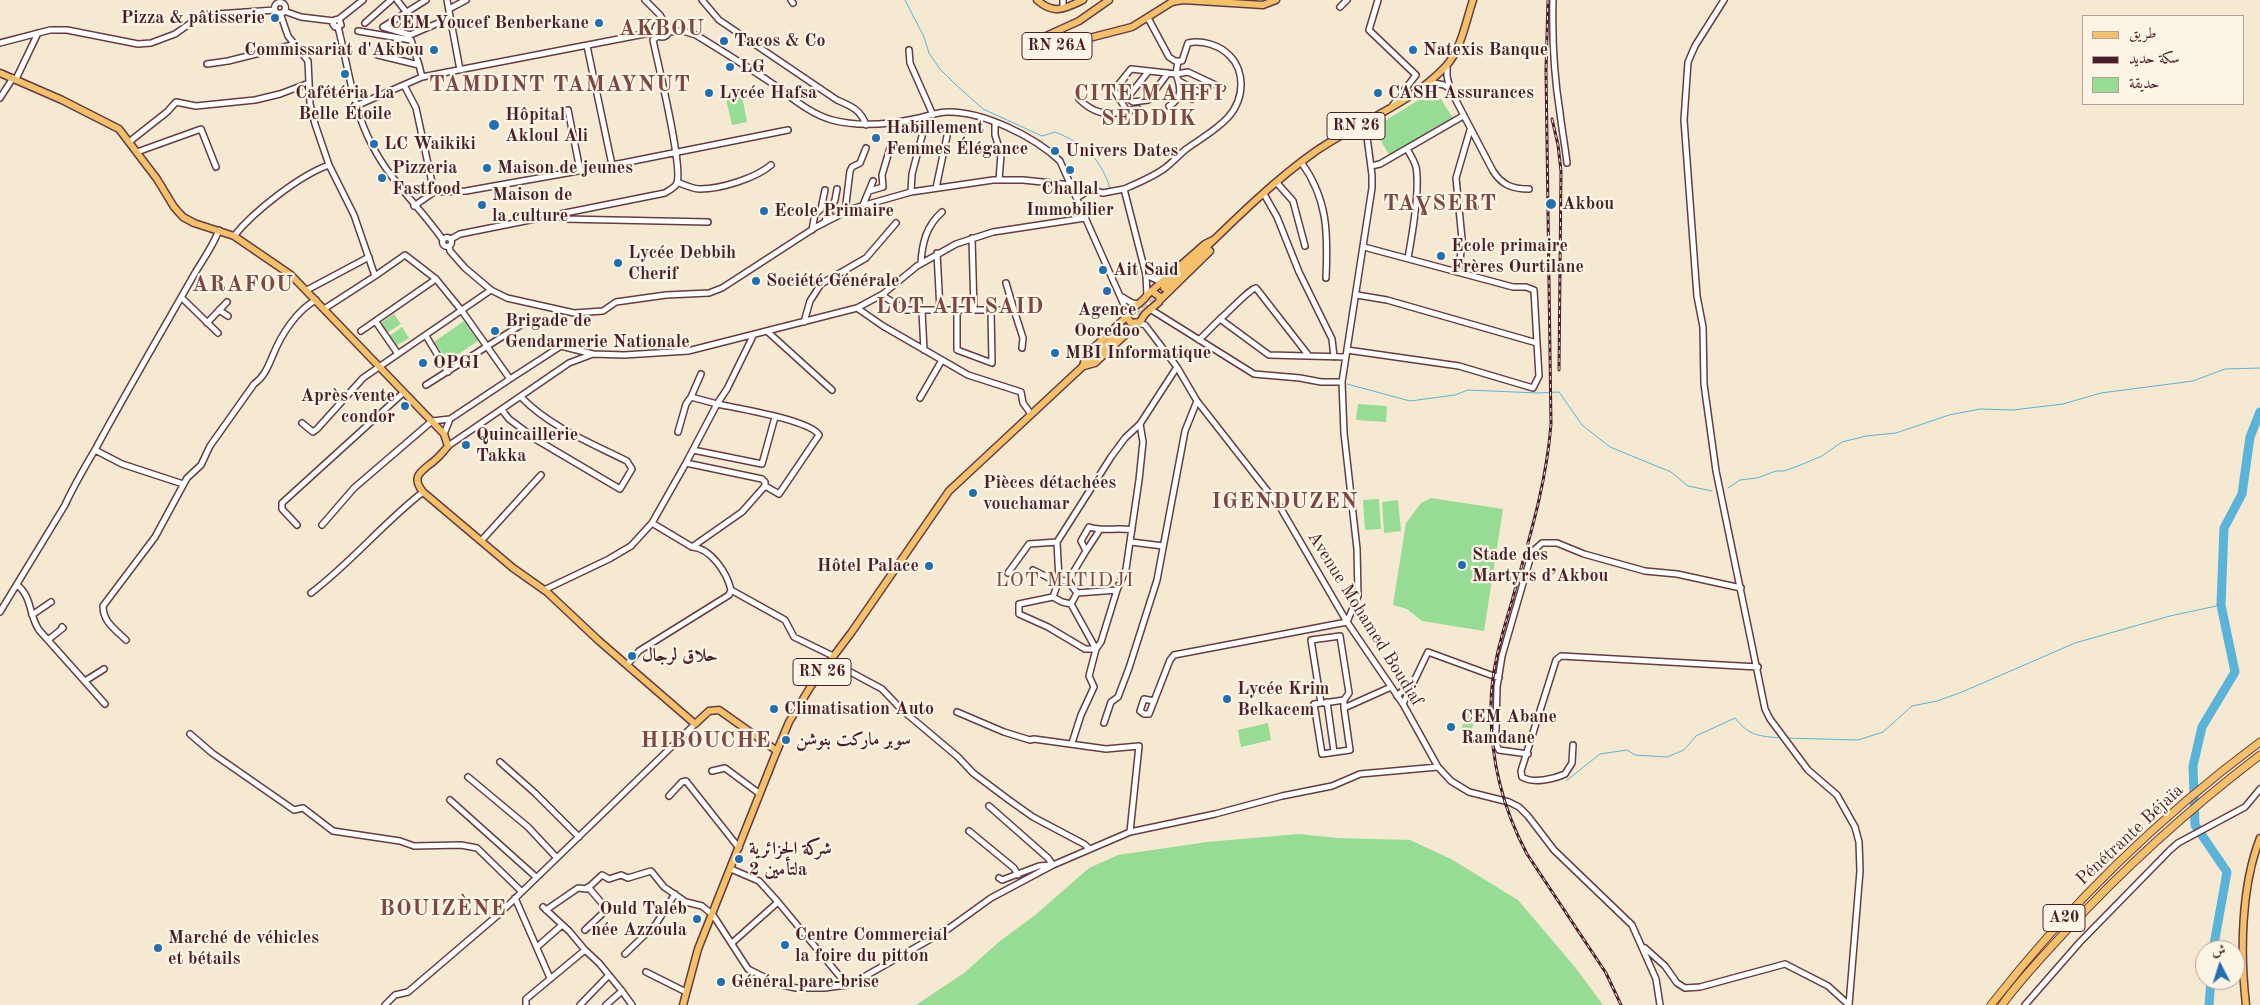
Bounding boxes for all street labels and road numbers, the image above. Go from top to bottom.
road number: RN 26A [1022,32,1092,59]
road number: RN 26 [1327,112,1385,140]
street label: Avenue Mohamed Boudiaf [1302,528,1428,710]
road number: RN 26 [793,659,851,686]
street label: Pénétrante Béjaïa [2072,780,2188,890]
road number: A20 [2043,904,2085,931]

